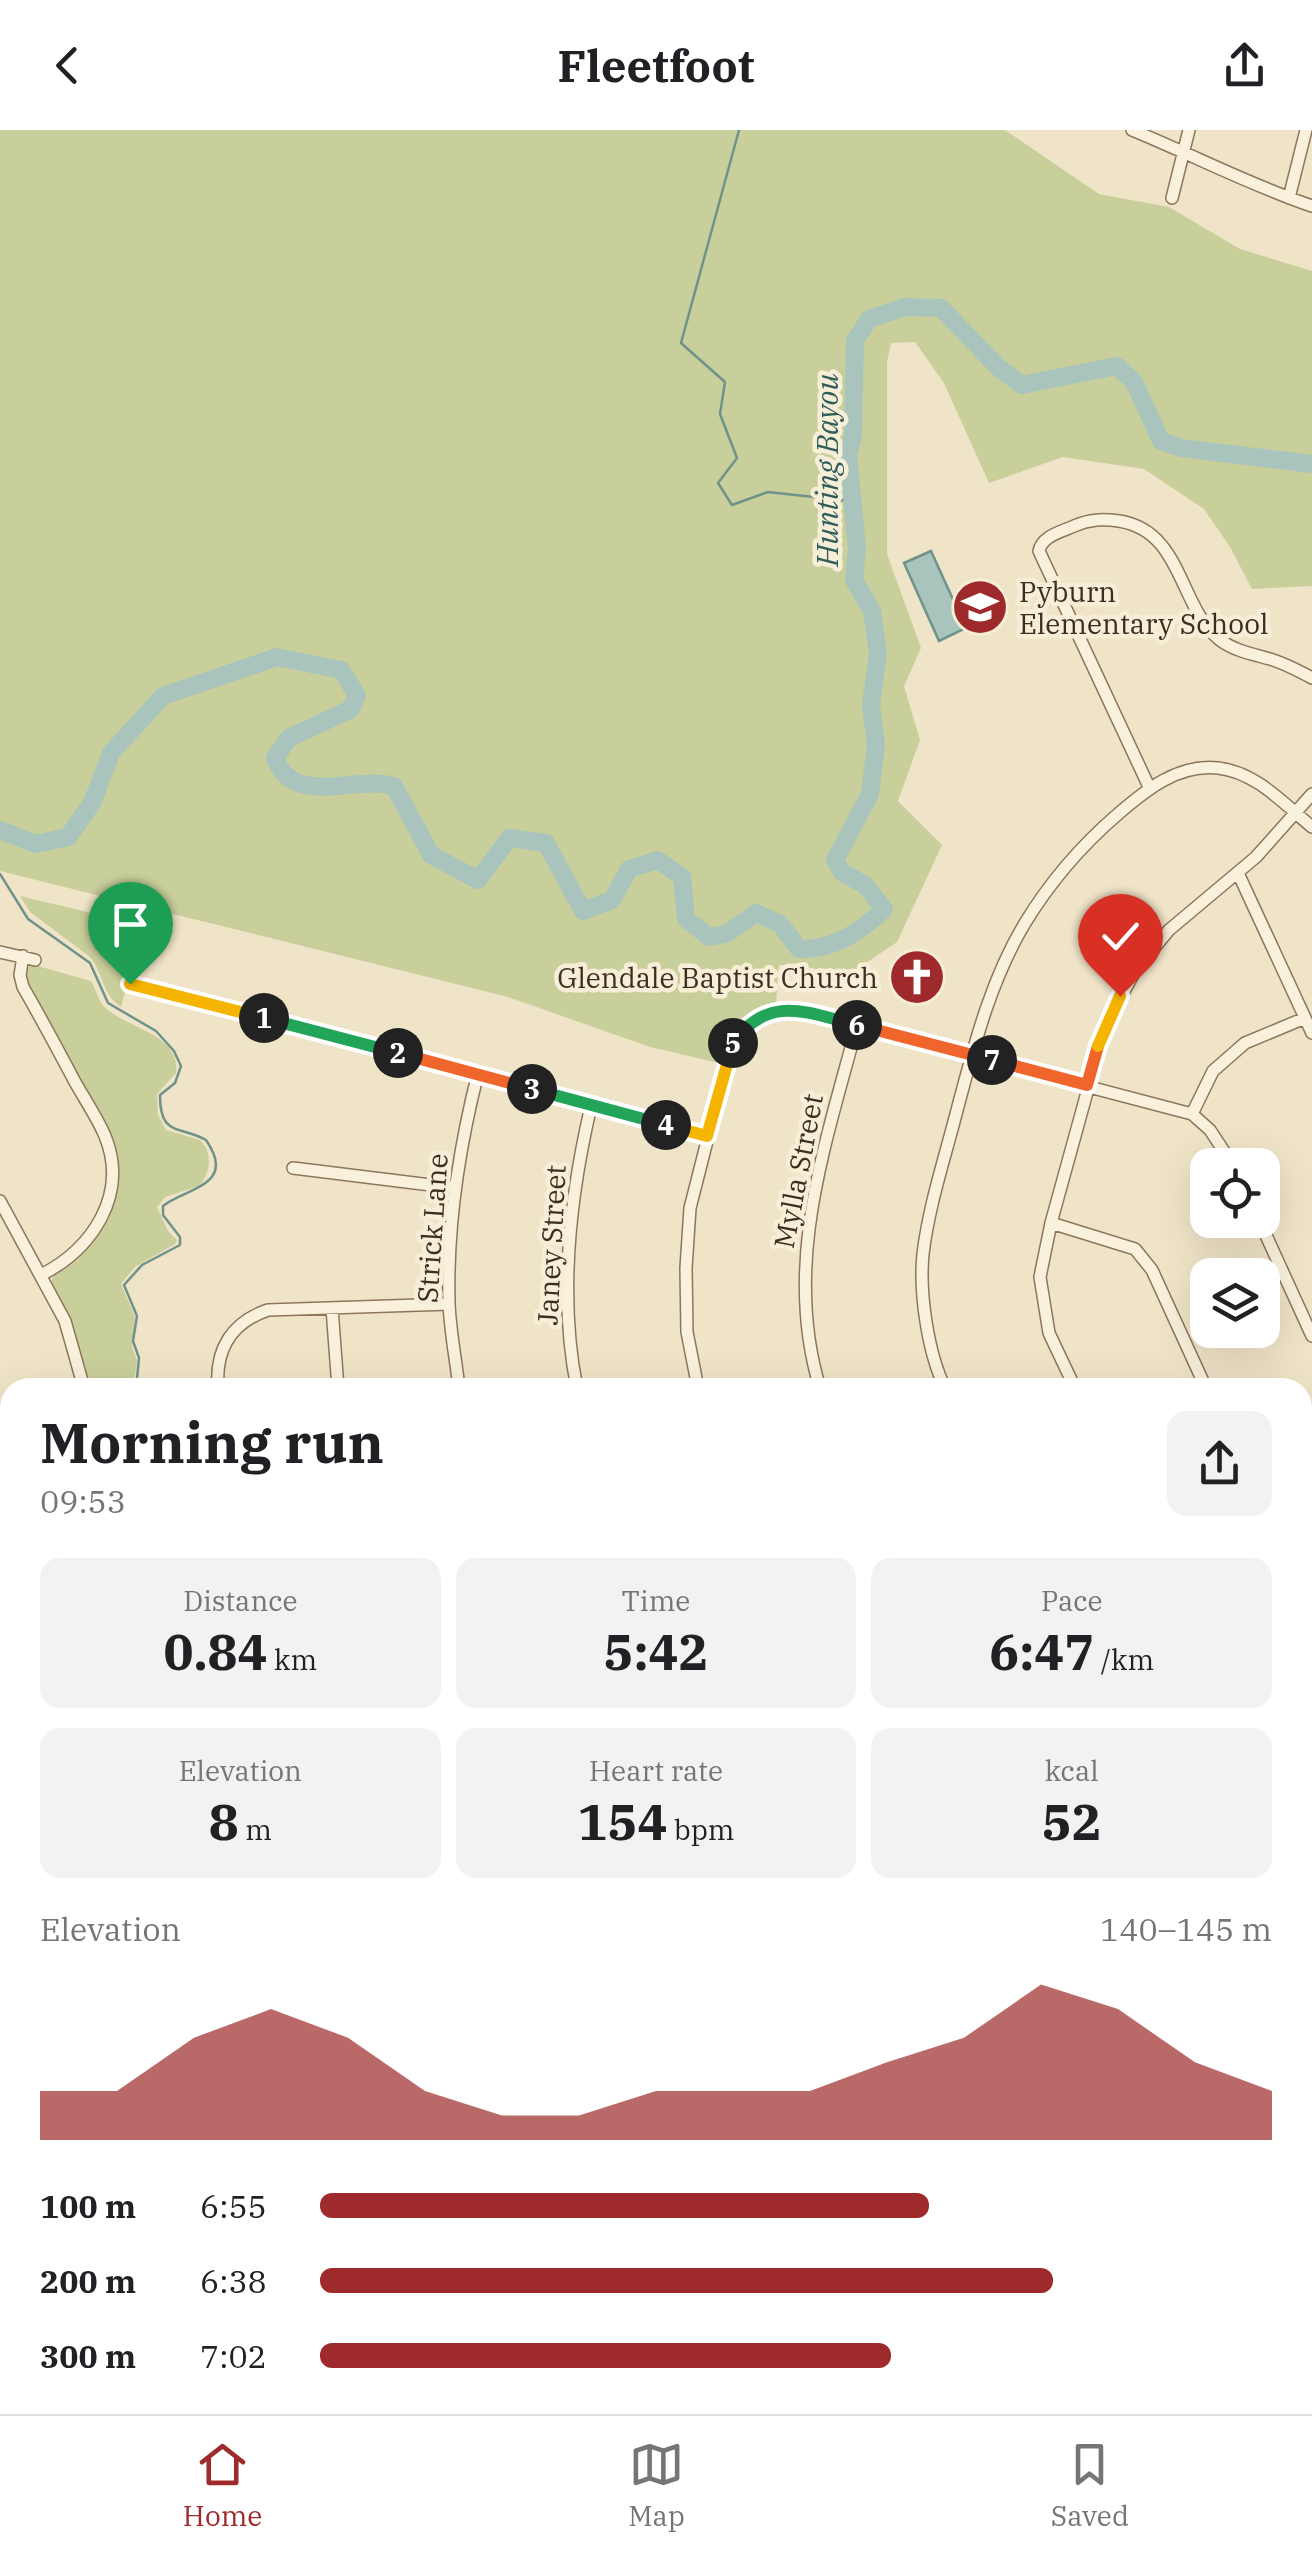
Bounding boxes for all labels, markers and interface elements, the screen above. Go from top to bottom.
text: Fleetfoot [558,36,754,94]
icon: back [40,38,95,93]
icon: share [1217,38,1272,93]
water label: Hunting Bayou [807,374,846,567]
place label: Pyburn Elementary School [1019,573,1268,642]
school or university icon: Pyburn Elementary School [950,577,1010,637]
pin [88,882,173,985]
pin [1078,894,1163,997]
icon: arrive [103,897,158,952]
icon: check [1093,909,1148,964]
church icon: Glendale Baptist Church [887,947,947,1007]
place label: Glendale Baptist Church [557,959,878,996]
pin: 1 [239,993,289,1043]
text: 1 [256,999,272,1036]
pin: 6 [832,1000,882,1050]
text: 6 [849,1006,865,1043]
pin: 5 [708,1018,758,1068]
text: 5 [725,1024,741,1061]
pin: 2 [373,1028,423,1078]
text: 2 [390,1034,406,1071]
pin: 7 [967,1035,1017,1085]
text: 7 [984,1041,1000,1078]
pin: 3 [507,1064,557,1114]
text: 3 [524,1070,540,1107]
street label: Mylla Street [765,1090,831,1251]
pin: 4 [641,1100,691,1150]
text: 4 [658,1106,674,1143]
map controls [1190,1148,1280,1348]
button: locate [1190,1148,1280,1238]
street label: Strick Lane [408,1152,456,1304]
street label: Janey Street [528,1164,574,1326]
button: layers [1190,1258,1280,1348]
text: Morning run [40,1407,384,1478]
button: share [1167,1411,1272,1516]
text: 09:53 [40,1480,126,1522]
text: Distance [183,1582,297,1619]
text: Time [622,1582,690,1619]
text: Pace [1041,1582,1102,1619]
text: 0.84 [164,1619,268,1684]
text: 5:42 [603,1619,709,1684]
text: 6:47 [989,1619,1094,1684]
text: km [268,1641,317,1678]
text: /km [1094,1641,1154,1678]
text: Elevation [179,1752,302,1789]
text: Heart rate [589,1752,723,1789]
text: kcal [1045,1752,1099,1789]
text: 8 [209,1789,239,1854]
text: 154 [577,1789,667,1854]
text: 52 [1042,1789,1102,1854]
text: m [239,1811,272,1848]
text: bpm [667,1811,735,1848]
text: Elevation [40,1908,181,1950]
text: 140–145 m [1100,1908,1272,1950]
text: 100 m [40,2185,136,2227]
text: 6:55 [200,2185,267,2227]
text: 200 m [40,2260,136,2302]
text: 6:38 [200,2260,267,2302]
text: 300 m [40,2335,136,2377]
text: 7:02 [200,2335,267,2377]
tab: Home [183,2437,262,2534]
tab: Map [628,2437,685,2534]
tab: Saved [1051,2437,1129,2534]

